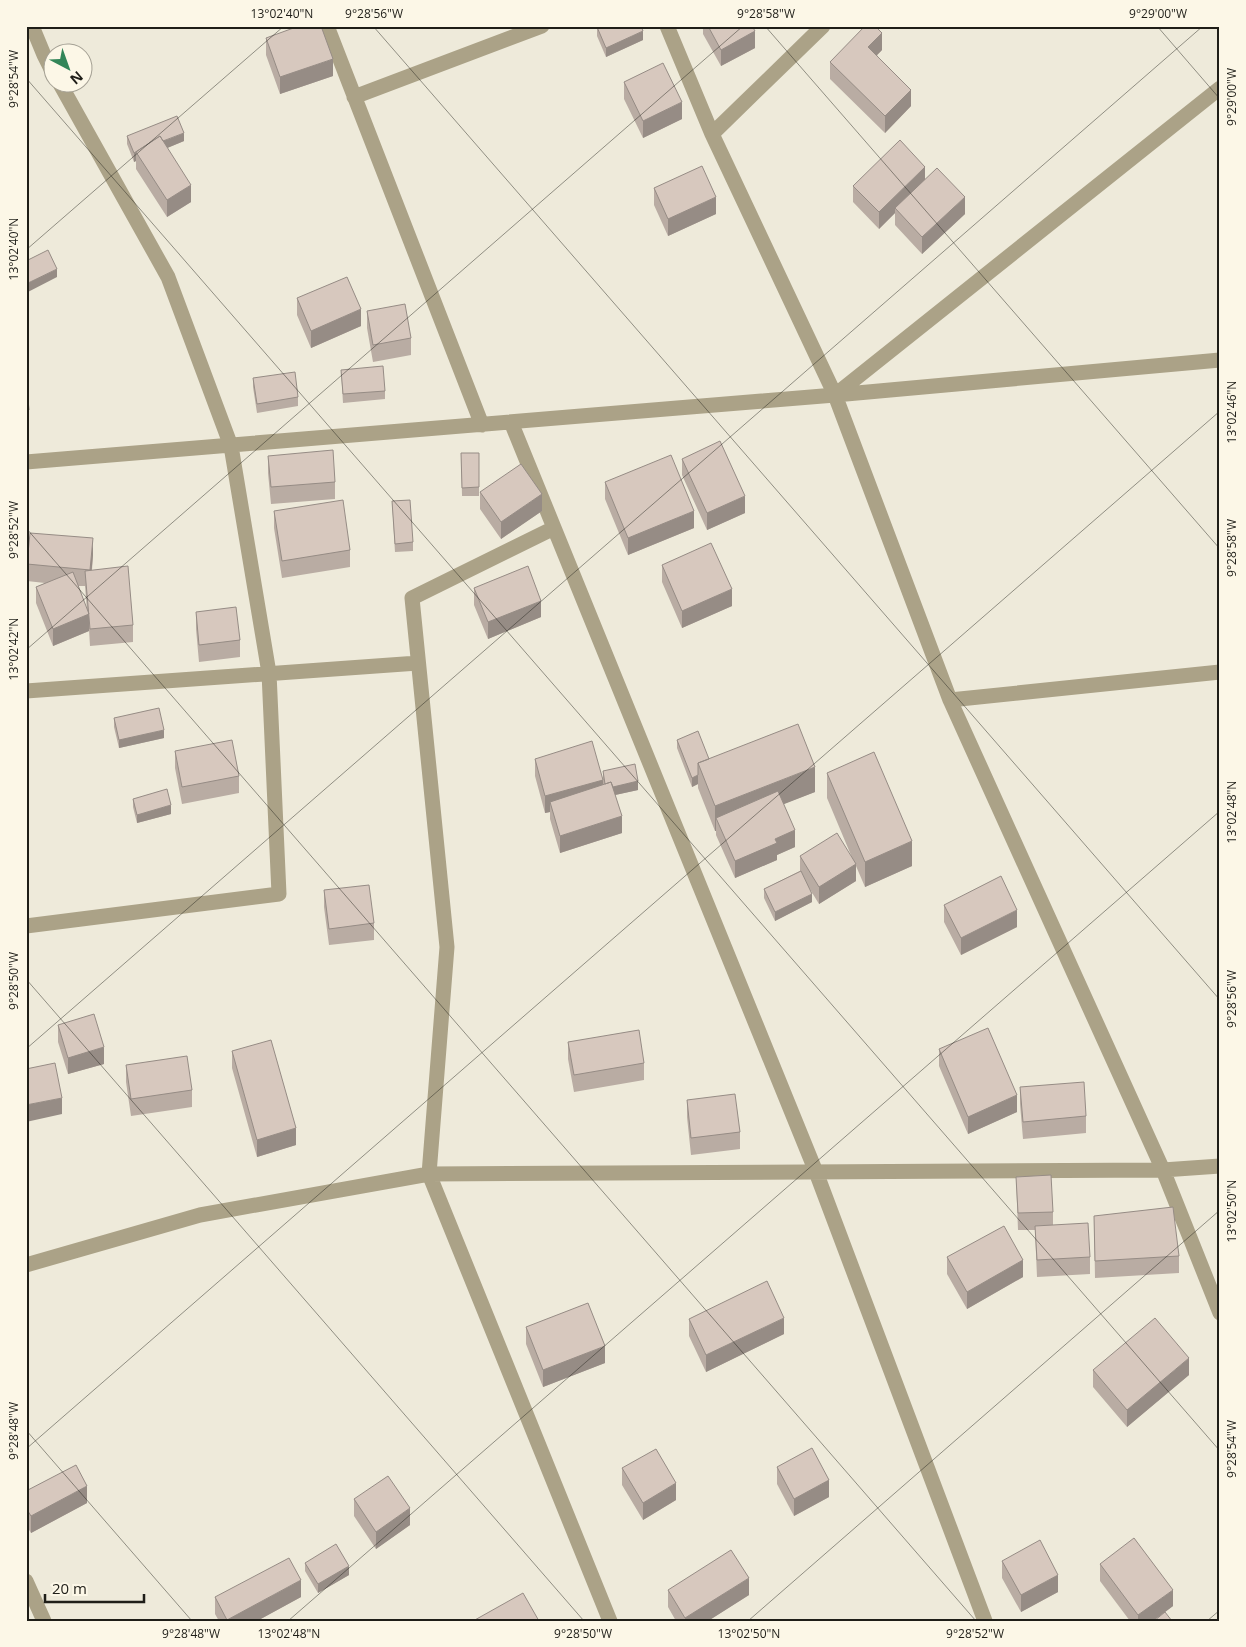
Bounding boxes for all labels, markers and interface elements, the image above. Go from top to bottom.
text: 13°02'40"N [251,5,313,22]
text: 9°28'56"W [345,5,403,22]
text: 9°28'58"W [737,5,795,22]
text: 9°29'00"W [1129,5,1187,22]
north arrow [42,42,92,92]
text: 9°28'54"W [5,50,22,108]
text: N [66,67,87,89]
text: 9°29'00"W [1223,68,1240,126]
text: 13°02'40"N [5,218,22,280]
text: 13°02'46"N [1223,381,1240,443]
text: 9°28'52"W [5,501,22,559]
text: 9°28'58"W [1223,519,1240,577]
text: 13°02'42"N [5,618,22,680]
text: 13°02'48"N [1223,781,1240,843]
text: 9°28'50"W [5,952,22,1010]
text: 9°28'56"W [1223,970,1240,1028]
text: 13°02'50"N [1223,1180,1240,1242]
text: 9°28'48"W [5,1402,22,1460]
text: 9°28'54"W [1223,1420,1240,1478]
scale bar [45,1572,144,1604]
text: 20 m [52,1578,87,1598]
text: 9°28'48"W [162,1625,220,1642]
text: 13°02'48"N [258,1625,320,1642]
text: 9°28'50"W [554,1625,612,1642]
text: 13°02'50"N [718,1625,780,1642]
text: 9°28'52"W [946,1625,1004,1642]

